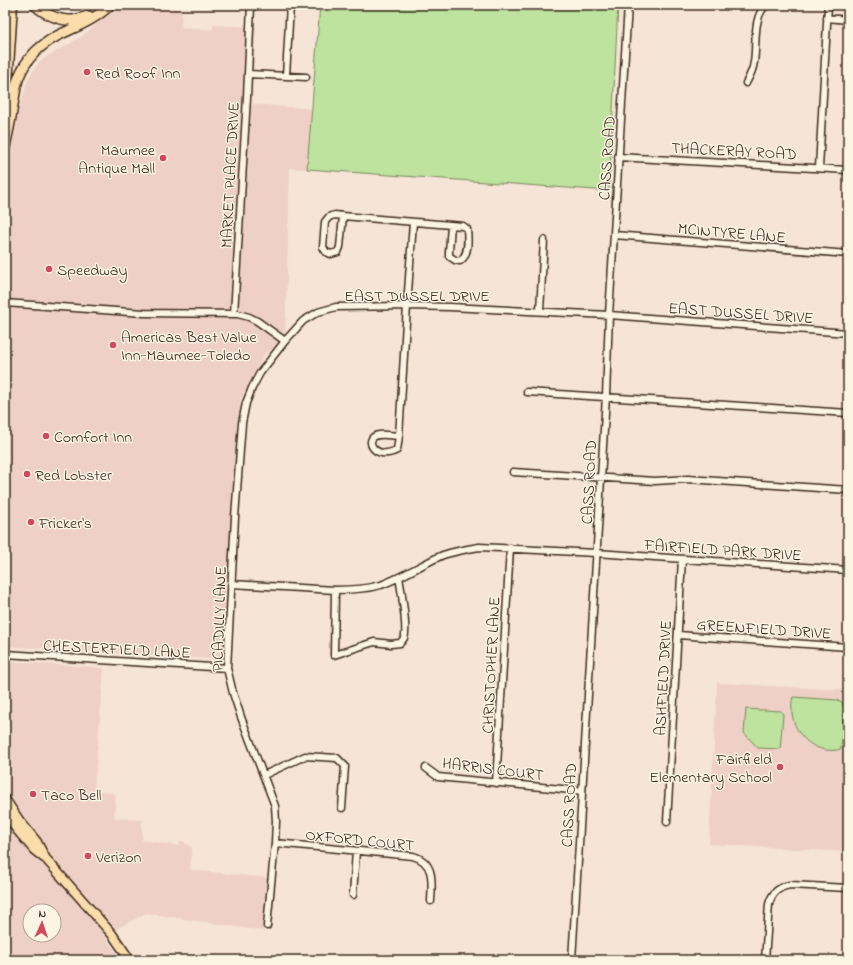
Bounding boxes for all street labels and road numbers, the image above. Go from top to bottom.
street label: MARKET PLACE DRIVE [215,101,247,249]
street label: CASS ROAD [593,115,623,201]
street label: THACKERAY ROAD [670,137,797,167]
street label: MCINTYRE LANE [677,217,787,251]
street label: EAST DUSSEL DRIVE [344,285,490,309]
street label: EAST DUSSEL DRIVE [667,297,814,331]
street label: CASS ROAD [576,439,604,525]
street label: FAIRFIELD PARK DRIVE [642,533,802,568]
street label: PICADILLY LANE [206,566,234,672]
street label: CHRISTOPHER LANE [476,596,508,734]
street label: GREENFIELD DRIVE [696,613,832,647]
street label: ASHFIELD DRIVE [649,620,679,736]
street label: CHESTERFIELD LANE [43,634,191,666]
street label: HARRIS COURT [441,752,545,788]
street label: CASS ROAD [556,762,584,848]
street label: OXFORD COURT [304,823,415,859]

